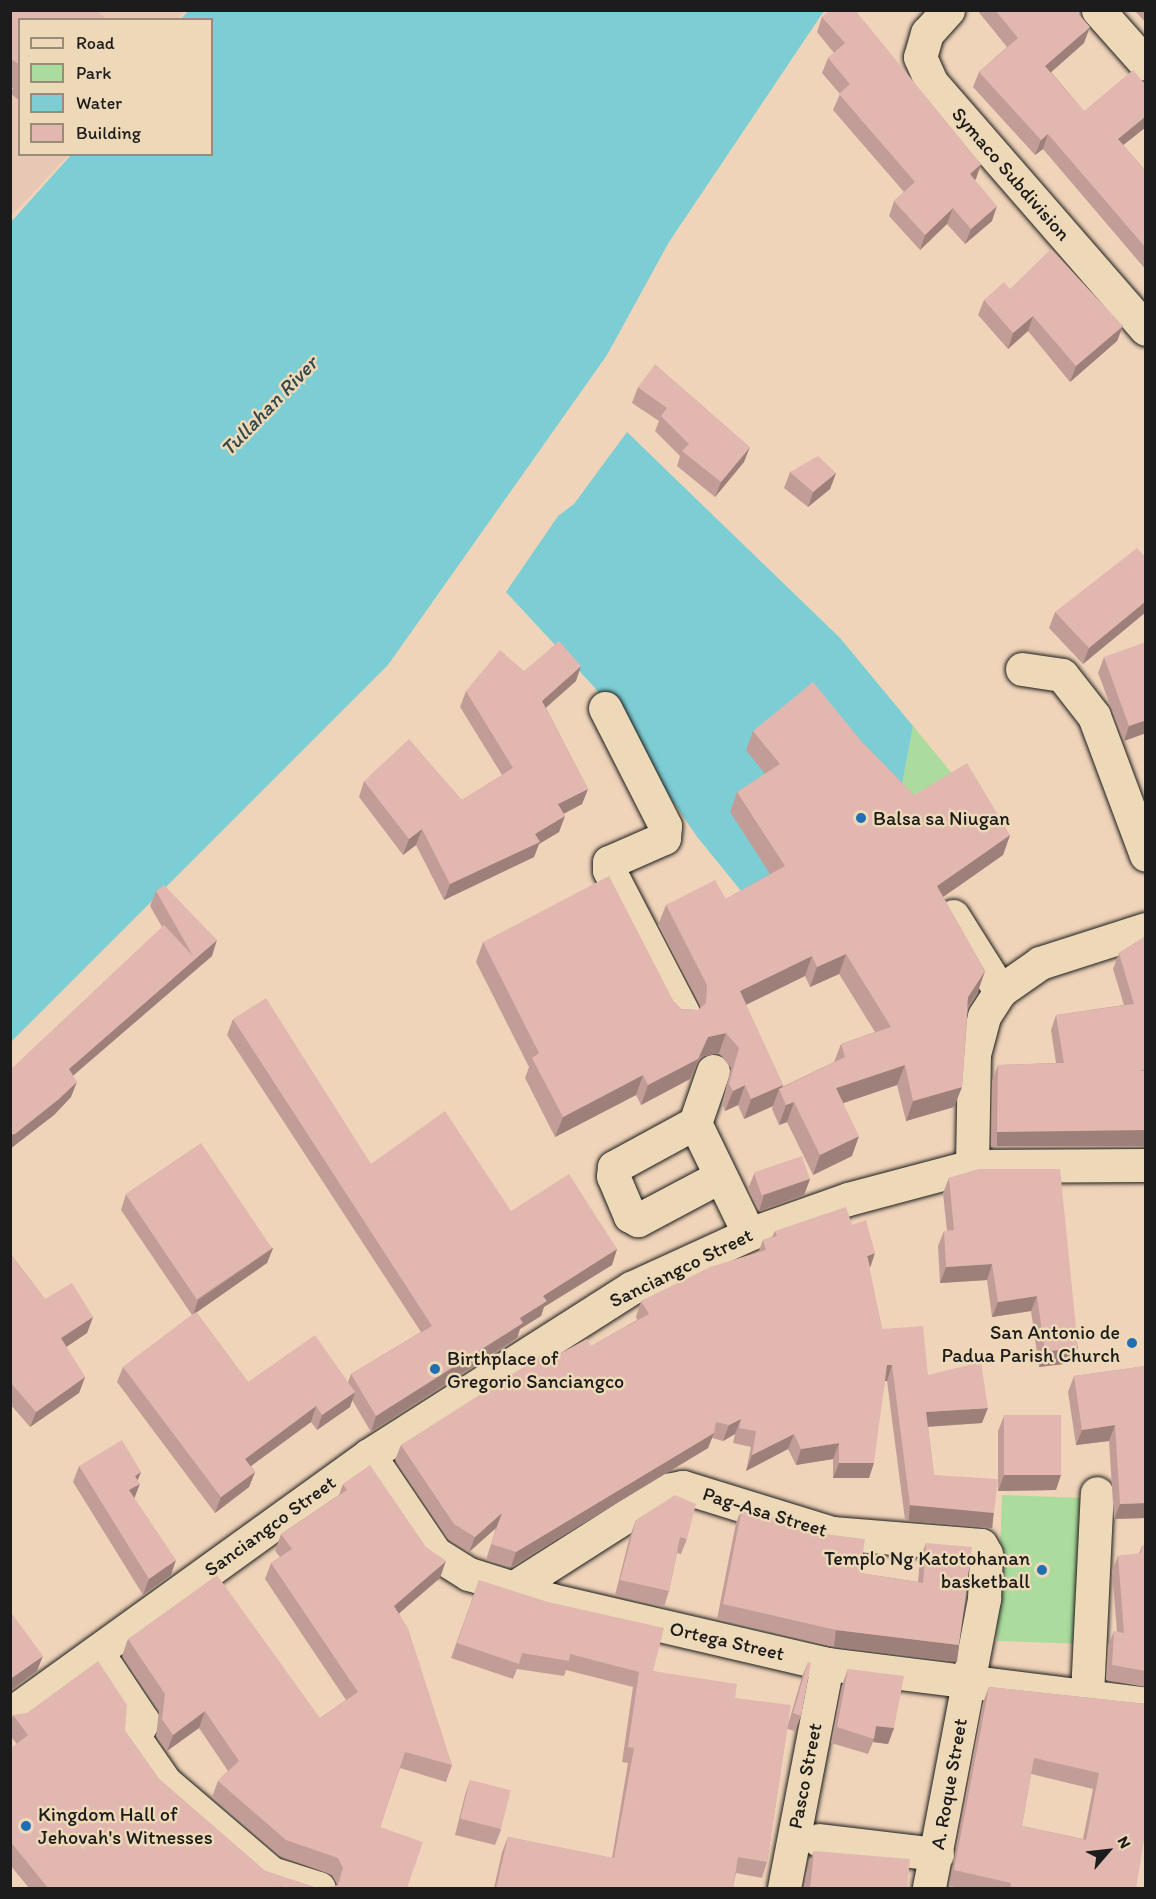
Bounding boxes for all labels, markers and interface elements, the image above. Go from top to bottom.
legend [18,18,213,156]
text: Road [76,32,115,54]
text: Park [76,62,111,84]
text: Water [76,92,122,114]
street label: Symaco Subdivision [947,102,1075,246]
text: Building [76,122,141,144]
water label: Tullahan River [215,351,323,461]
place label: Balsa sa Niugan [873,806,1010,830]
marker: Balsa sa Niugan [854,811,868,825]
street label: Sanciangco Street [606,1223,756,1313]
place label: San Antonio de Padua Parish Church [941,1320,1120,1367]
marker: San Antonio de Padua Parish Church [1125,1336,1139,1350]
place label: Birthplace of Gregorio Sanciangco [447,1346,625,1393]
marker: Birthplace of Gregorio Sanciangco [428,1362,442,1376]
street label: Sanciangco Street [200,1470,340,1582]
street label: Pag-Asa Street [700,1482,830,1542]
place label: Templo Ng Katotohanan basketball [825,1546,1030,1593]
marker: Templo Ng Katotohanan basketball [1035,1563,1049,1577]
street label: Ortega Street [667,1616,787,1666]
street label: A. Roque Street [926,1717,972,1851]
street label: Pasco Street [783,1721,827,1831]
place label: Kingdom Hall of Jehovah's Witnesses [38,1802,212,1849]
marker: Kingdom Hall of Jehovah's Witnesses [19,1819,33,1833]
north arrow [1078,1821,1138,1881]
text: N [1113,1833,1135,1852]

